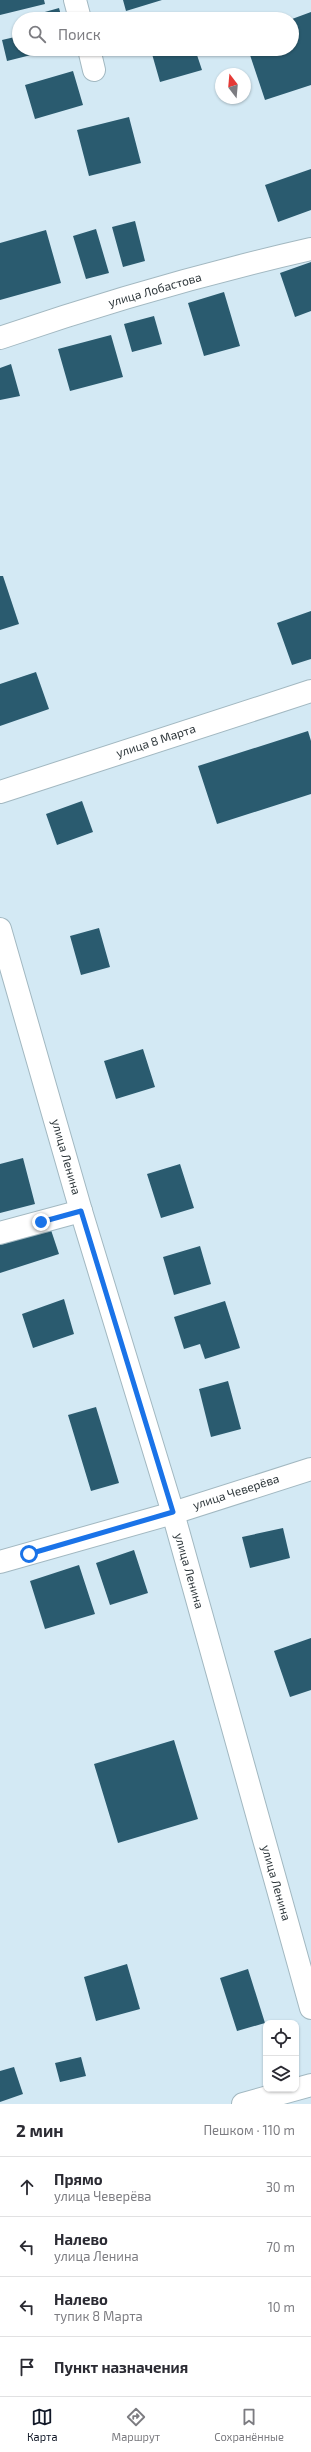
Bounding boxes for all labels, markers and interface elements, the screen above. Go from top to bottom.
search box [12,12,299,56]
icon: search [26,23,48,45]
text: Поиск [58,25,101,43]
north arrow [215,68,251,104]
street label: улица Лобастова [107,269,203,310]
street label: улица 8 Марта [114,721,198,760]
street label: улица Ленина [49,1117,84,1196]
route end [32,1213,50,1231]
street label: улица Чеверёва [191,1470,281,1513]
street label: улица Ленина [172,1531,207,1610]
route start [20,1545,38,1563]
street label: улица Ленина [259,1843,294,1922]
map controls [263,2020,299,2092]
button: locate [263,2020,299,2056]
button: layers [263,2056,299,2092]
text: 2 мин [16,2120,64,2140]
text: Пешком · 110 m [203,2122,295,2138]
text: Прямо [54,2170,103,2188]
icon: ahead [16,2176,38,2198]
text: 30 m [266,2179,295,2195]
text: улица Чеверёва [54,2188,152,2204]
text: Налево [54,2230,108,2248]
icon: left [16,2236,38,2258]
text: 70 m [266,2239,295,2255]
text: улица Ленина [54,2248,139,2264]
text: Налево [54,2290,108,2308]
icon: left [16,2296,38,2318]
text: 10 m [268,2299,295,2315]
text: тупик 8 Марта [54,2308,143,2324]
icon: arrive [16,2356,38,2378]
text: Пункт назначения [54,2358,188,2376]
tab: Карта [27,2406,58,2443]
tab: Маршрут [112,2406,160,2443]
tab: Сохранённые [214,2406,284,2443]

